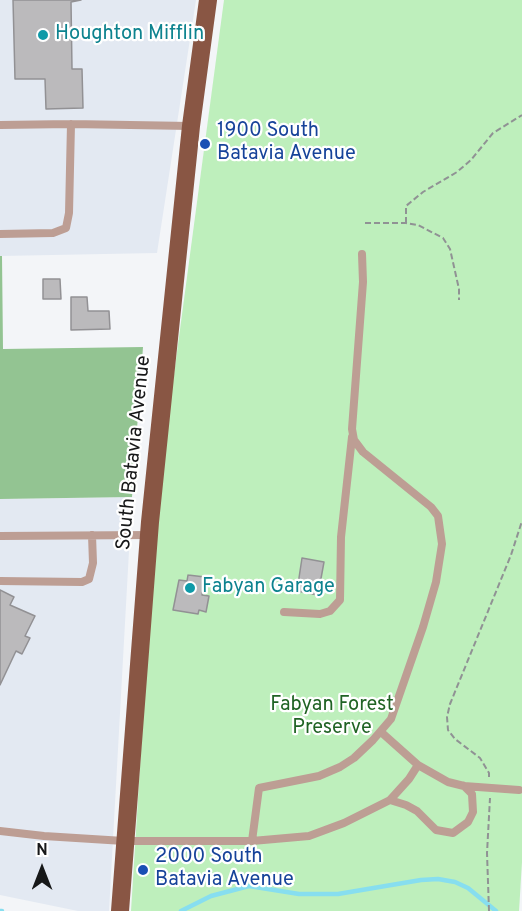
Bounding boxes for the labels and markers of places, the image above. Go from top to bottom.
place label: Houghton Mifflin [55,23,204,47]
marker: Houghton Mifflin [36,28,50,42]
place label: 1900 South Batavia Avenue [217,120,356,167]
marker: 1900 South Batavia Avenue [198,137,212,151]
place label: Fabyan Garage [202,576,335,600]
marker: Fabyan Garage [183,581,197,595]
place label: 2000 South Batavia Avenue [155,846,294,893]
marker: 2000 South Batavia Avenue [136,863,150,877]

